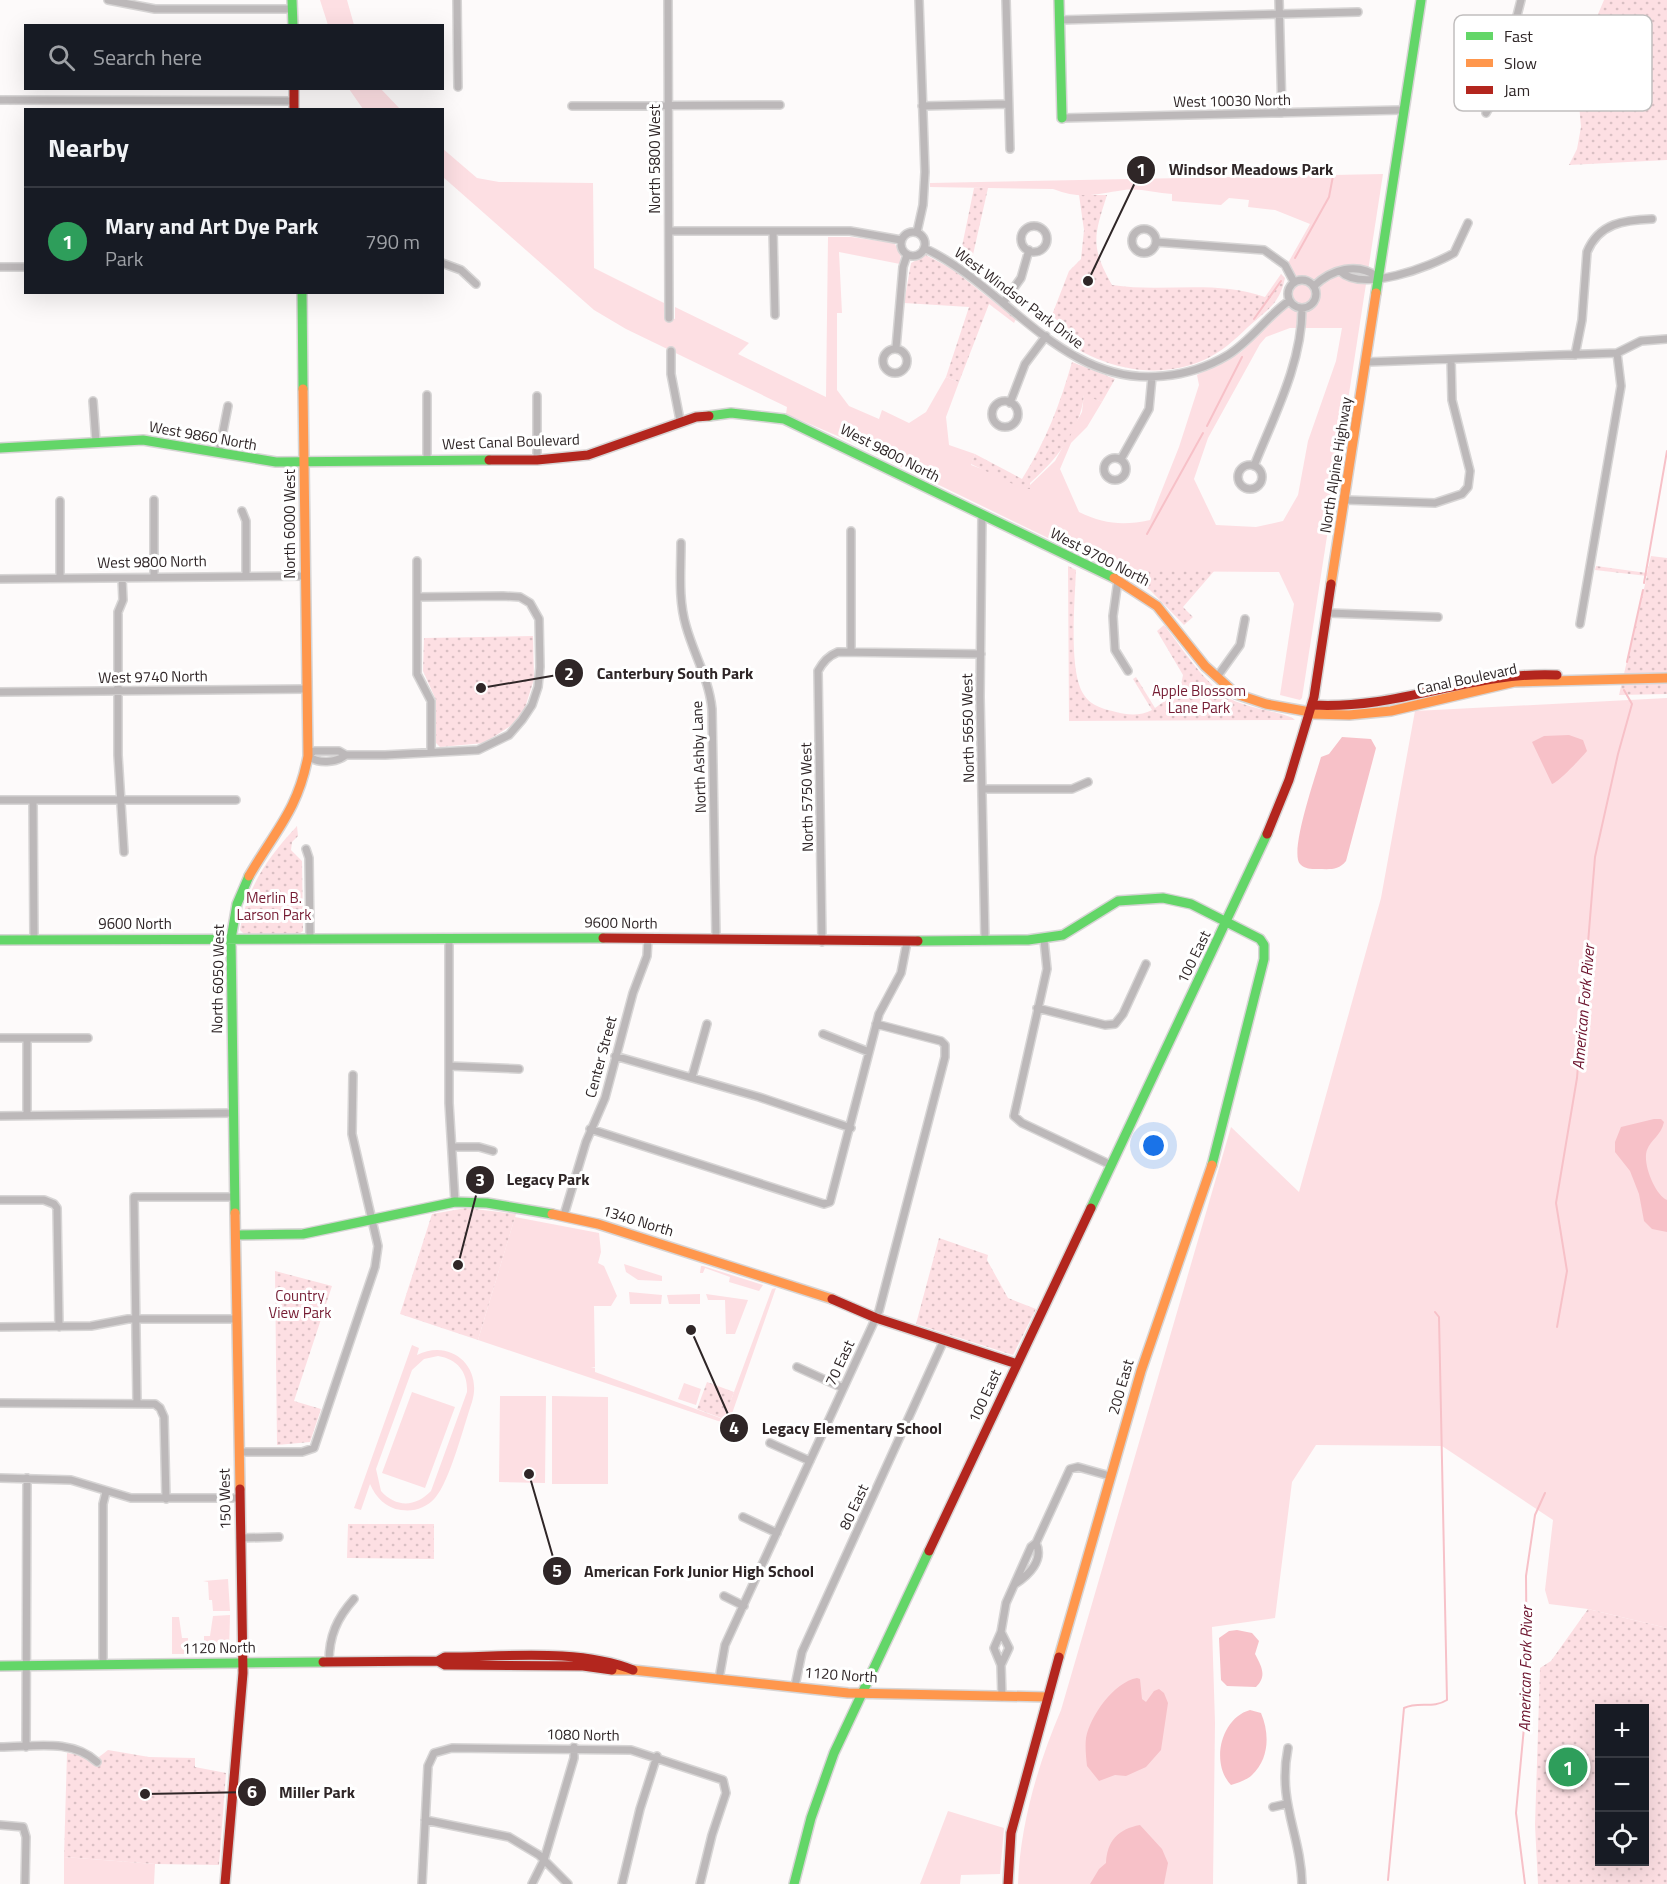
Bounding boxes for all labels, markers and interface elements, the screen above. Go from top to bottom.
legend [1454,15,1652,111]
search box [24,24,444,90]
text: Fast [1504,24,1533,48]
text: Search here [93,40,202,74]
icon: search [45,41,78,74]
text: Slow [1504,51,1537,75]
text: Jam [1504,78,1530,102]
street label: West 10030 North [1173,88,1291,113]
street label: North 5800 West [643,104,666,214]
text: Nearby [48,128,129,167]
callout: Windsor Meadows Park [1126,153,1345,187]
text: 1 [1136,156,1146,183]
text: Windsor Meadows Park [1169,157,1334,181]
text: Mary and Art Dye Park [105,209,318,243]
text: 1 [62,226,73,257]
text: 790 m [365,226,420,257]
street label: West Windsor Park Drive [950,241,1089,354]
text: Park [105,243,143,274]
street label: North Alpine Highway [1313,395,1358,535]
street label: West 9860 North [147,415,259,456]
street label: West 9800 North [836,417,944,488]
street label: West Canal Boulevard [442,428,580,455]
street label: North 6000 West [278,469,301,579]
street label: West 9700 North [1046,521,1154,592]
street label: West 9800 North [97,549,207,574]
callout: Canterbury South Park [554,656,765,690]
street label: Canal Boulevard [1415,657,1519,700]
text: 2 [564,660,574,687]
text: Canterbury South Park [597,661,754,685]
street label: West 9740 North [98,664,208,689]
street label: North 5650 West [955,672,980,783]
park label: Apple Blossom Lane Park [1152,679,1246,719]
street label: North Ashby Lane [685,700,712,814]
street label: North 5750 West [794,741,819,852]
park label: Merlin B. Larson Park [237,886,311,926]
street label: 9600 North [584,910,658,935]
street label: 9600 North [98,912,172,935]
street label: North 6050 West [205,923,230,1034]
street label: 100 East [1171,926,1217,987]
water label: American Fork River [1566,941,1601,1071]
street label: Center Street [579,1013,623,1100]
your location [1139,1131,1168,1160]
callout: Legacy Park [465,1163,602,1197]
text: 3 [475,1166,485,1193]
text: Legacy Park [507,1167,590,1191]
street label: 1340 North [600,1199,677,1242]
park label: Country View Park [269,1284,331,1324]
street label: 70 East [819,1335,860,1389]
street label: 200 East [1102,1356,1140,1417]
street label: 100 East [962,1365,1007,1426]
callout: Legacy Elementary School [719,1411,954,1445]
text: 4 [729,1414,739,1441]
text: Legacy Elementary School [762,1416,942,1440]
street label: 150 West [212,1467,237,1530]
street label: 80 East [833,1479,874,1533]
callout: American Fork Junior High School [542,1554,826,1588]
text: 5 [552,1557,562,1584]
text: American Fork Junior High School [584,1559,814,1583]
water label: American Fork River [1512,1604,1538,1732]
street label: 1120 North [182,1635,256,1660]
street label: 1120 North [804,1660,878,1689]
map controls [1595,1704,1649,1866]
button: + [1595,1704,1649,1758]
street label: 1080 North [546,1722,620,1747]
pin: 1 [1548,1744,1588,1790]
button: − [1595,1758,1649,1812]
callout: Miller Park [237,1775,367,1809]
text: 6 [247,1778,257,1805]
text: Miller Park [279,1780,356,1804]
button: locate [1595,1812,1649,1866]

